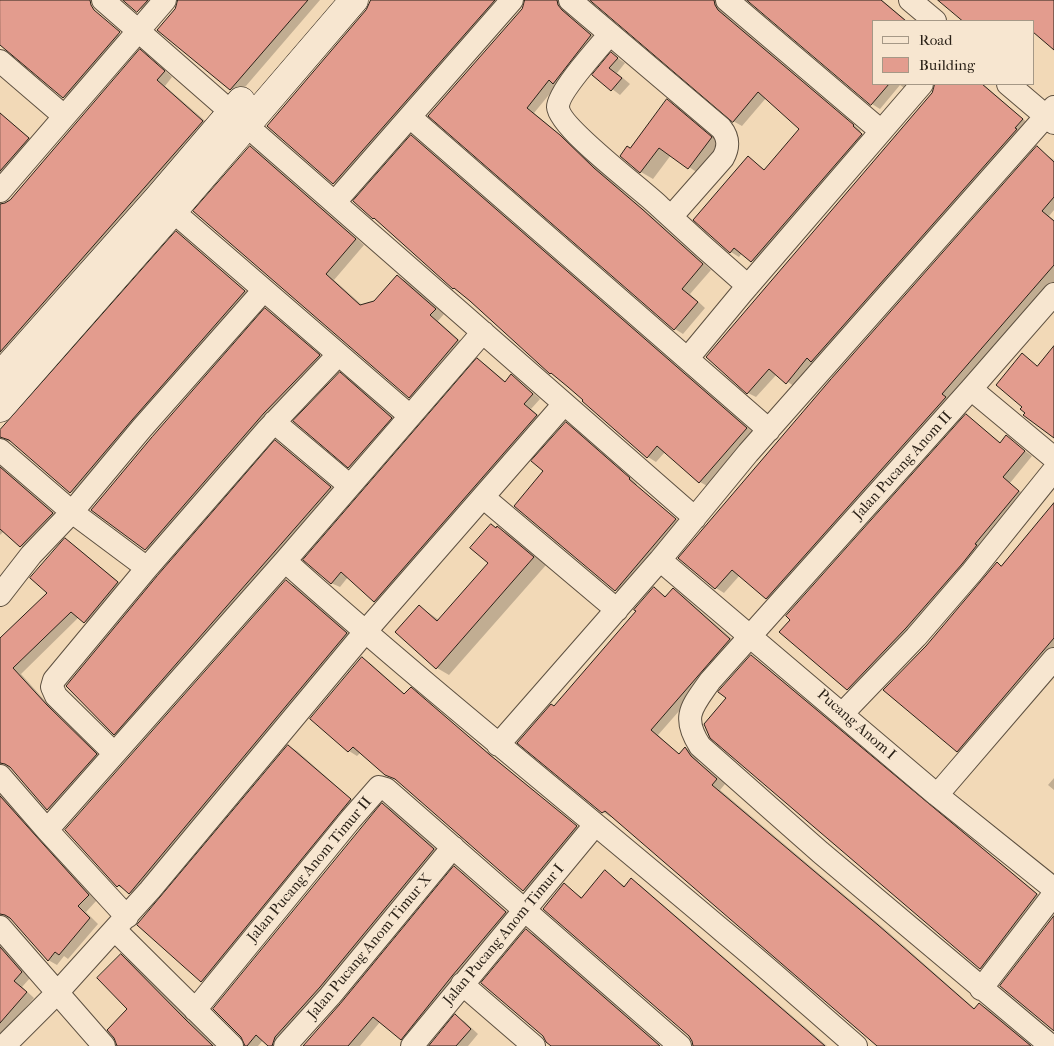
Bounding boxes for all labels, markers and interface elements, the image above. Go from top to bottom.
legend [872,20,1034,85]
text: Road [919,31,952,49]
text: Building [919,56,975,74]
street label: Jalan Pucang Anom II [850,408,956,524]
street label: Pucang Anom I [813,686,899,764]
street label: Jalan Pucang Anom Timur II [244,794,376,946]
street label: Jalan Pucang Anom Timur I [440,861,568,1009]
street label: Jalan Pucang Anom Timur X [304,871,436,1023]

